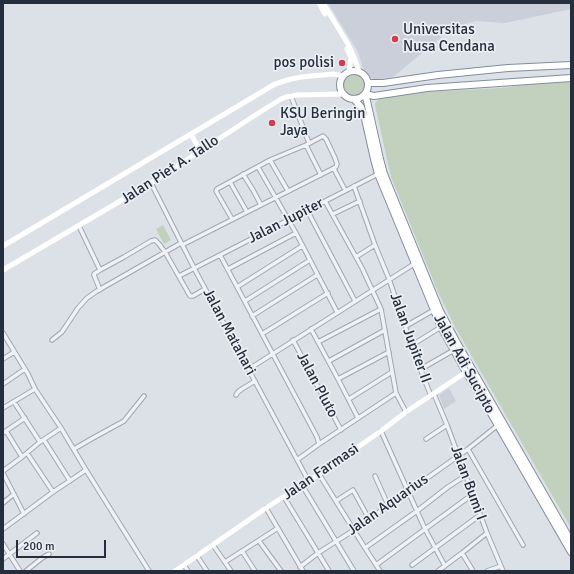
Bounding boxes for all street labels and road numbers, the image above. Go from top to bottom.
street label: Jalan Piet A. Tallo [118,132,222,208]
street label: Jalan Jupiter [245,194,327,248]
street label: Jalan Matahari [199,286,259,378]
street label: Jalan Jupiter II [385,290,435,386]
street label: Jalan Adi Sucipto [429,311,499,417]
street label: Jalan Pluto [292,349,342,421]
street label: Jalan Farmasi [279,440,363,504]
street label: Jalan Bumi I [446,443,490,523]
street label: Jalan Aquarius [344,470,432,540]

